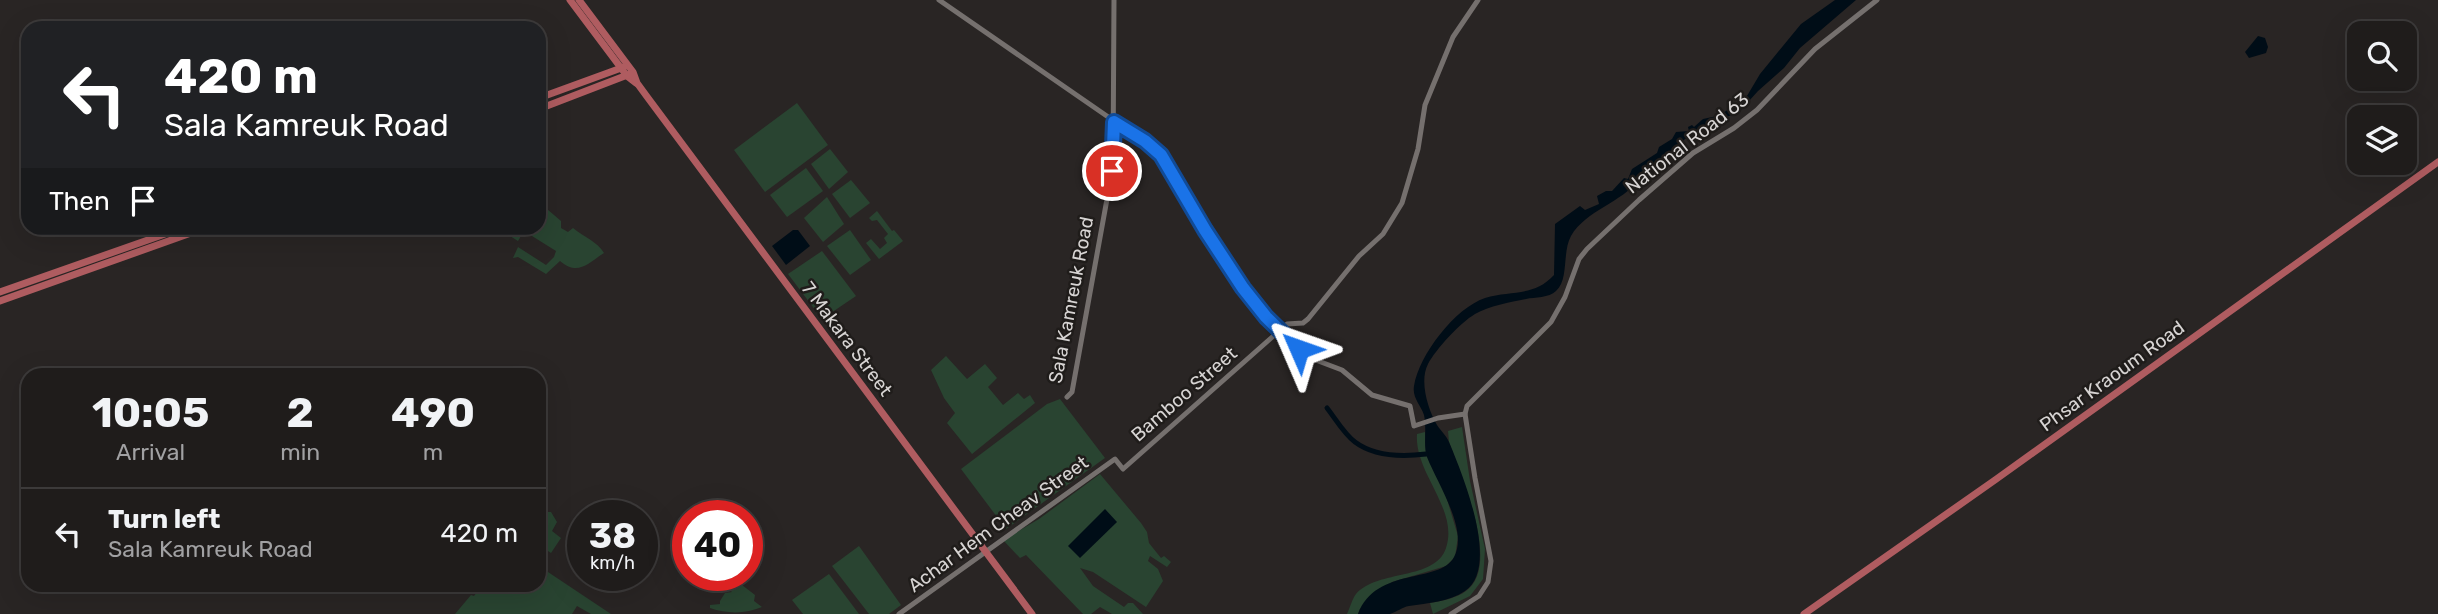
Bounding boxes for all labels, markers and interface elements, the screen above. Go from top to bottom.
map controls [2347,21,2417,175]
button: search [2347,21,2417,91]
text: 420 m [164,47,318,105]
icon: left [49,49,140,140]
street label: National Road 63 [1621,88,1753,198]
button: layers [2347,105,2417,175]
text: Sala Kamreuk Road [164,106,449,144]
pin [1082,141,1142,201]
icon: arrive [1093,152,1131,190]
icon: arrive [124,182,162,220]
text: Then [49,186,110,217]
street label: Sala Kamreuk Road [1044,215,1098,385]
street label: 7 Makara Street [797,277,898,401]
position arrow [1262,312,1336,386]
street label: Phsar Kraoum Road [2035,316,2189,436]
street label: Bamboo Street [1126,341,1242,446]
text: 10:05 [92,388,209,438]
text: 2 [287,388,314,438]
text: 490 [391,388,475,438]
text: Arrival [116,438,185,466]
text: min [280,438,320,466]
text: m [423,438,443,466]
street label: Achar Hem Cheav Street [903,451,1093,597]
speed limit sign: 40 [672,500,763,591]
text: Turn left [108,504,220,535]
icon: left [49,515,87,553]
text: 38 [589,515,636,557]
text: 420 m [441,518,518,549]
text: Sala Kamreuk Road [108,535,313,563]
text: km/h [590,552,635,574]

